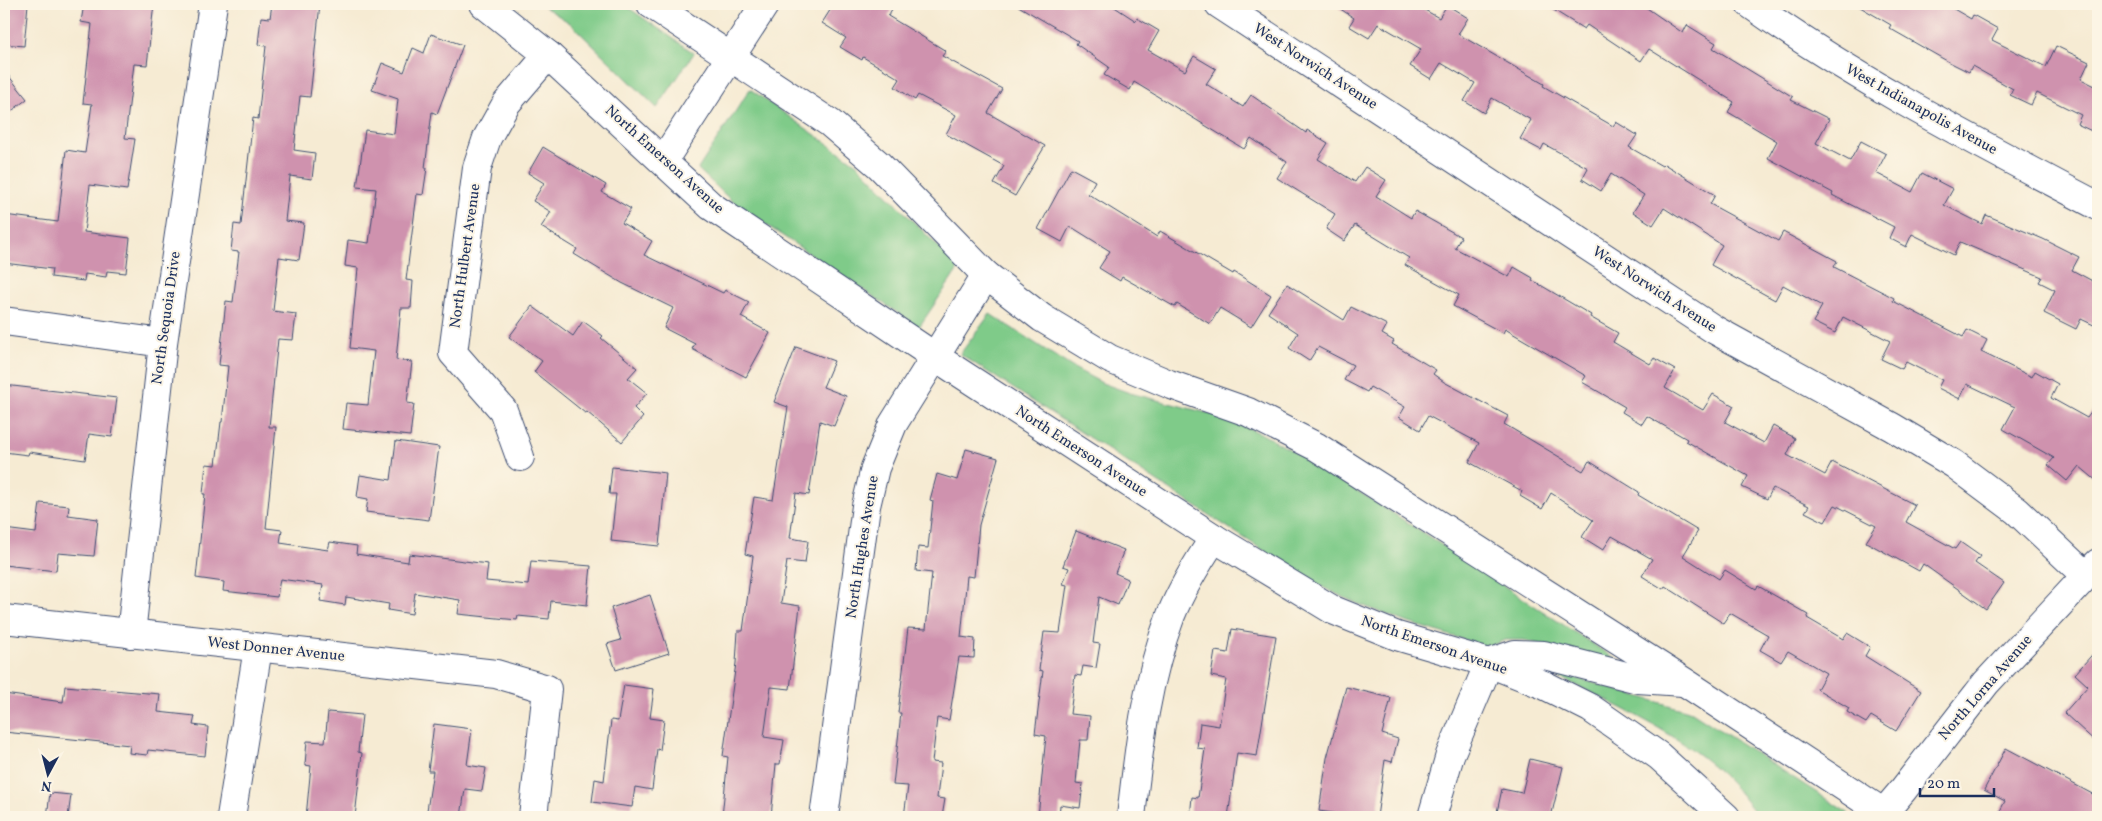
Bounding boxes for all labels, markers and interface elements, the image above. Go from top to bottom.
street label: West Norwich Avenue [1249,19,1381,115]
street label: West Indianapolis Avenue [1841,59,2001,161]
street label: North Emerson Avenue [600,101,728,219]
street label: North Hulbert Avenue [445,182,487,330]
street label: West Norwich Avenue [1588,242,1720,338]
street label: North Sequoia Drive [147,250,187,386]
street label: North Emerson Avenue [1011,401,1151,503]
street label: North Hughes Avenue [841,474,885,620]
street label: North Emerson Avenue [1358,611,1510,681]
street label: North Lorna Avenue [1934,631,2038,745]
street label: West Donner Avenue [206,632,346,668]
north arrow [22,748,72,798]
scale bar [1920,766,1993,798]
text: 20 m [1927,774,1960,795]
text: N [40,775,53,795]

